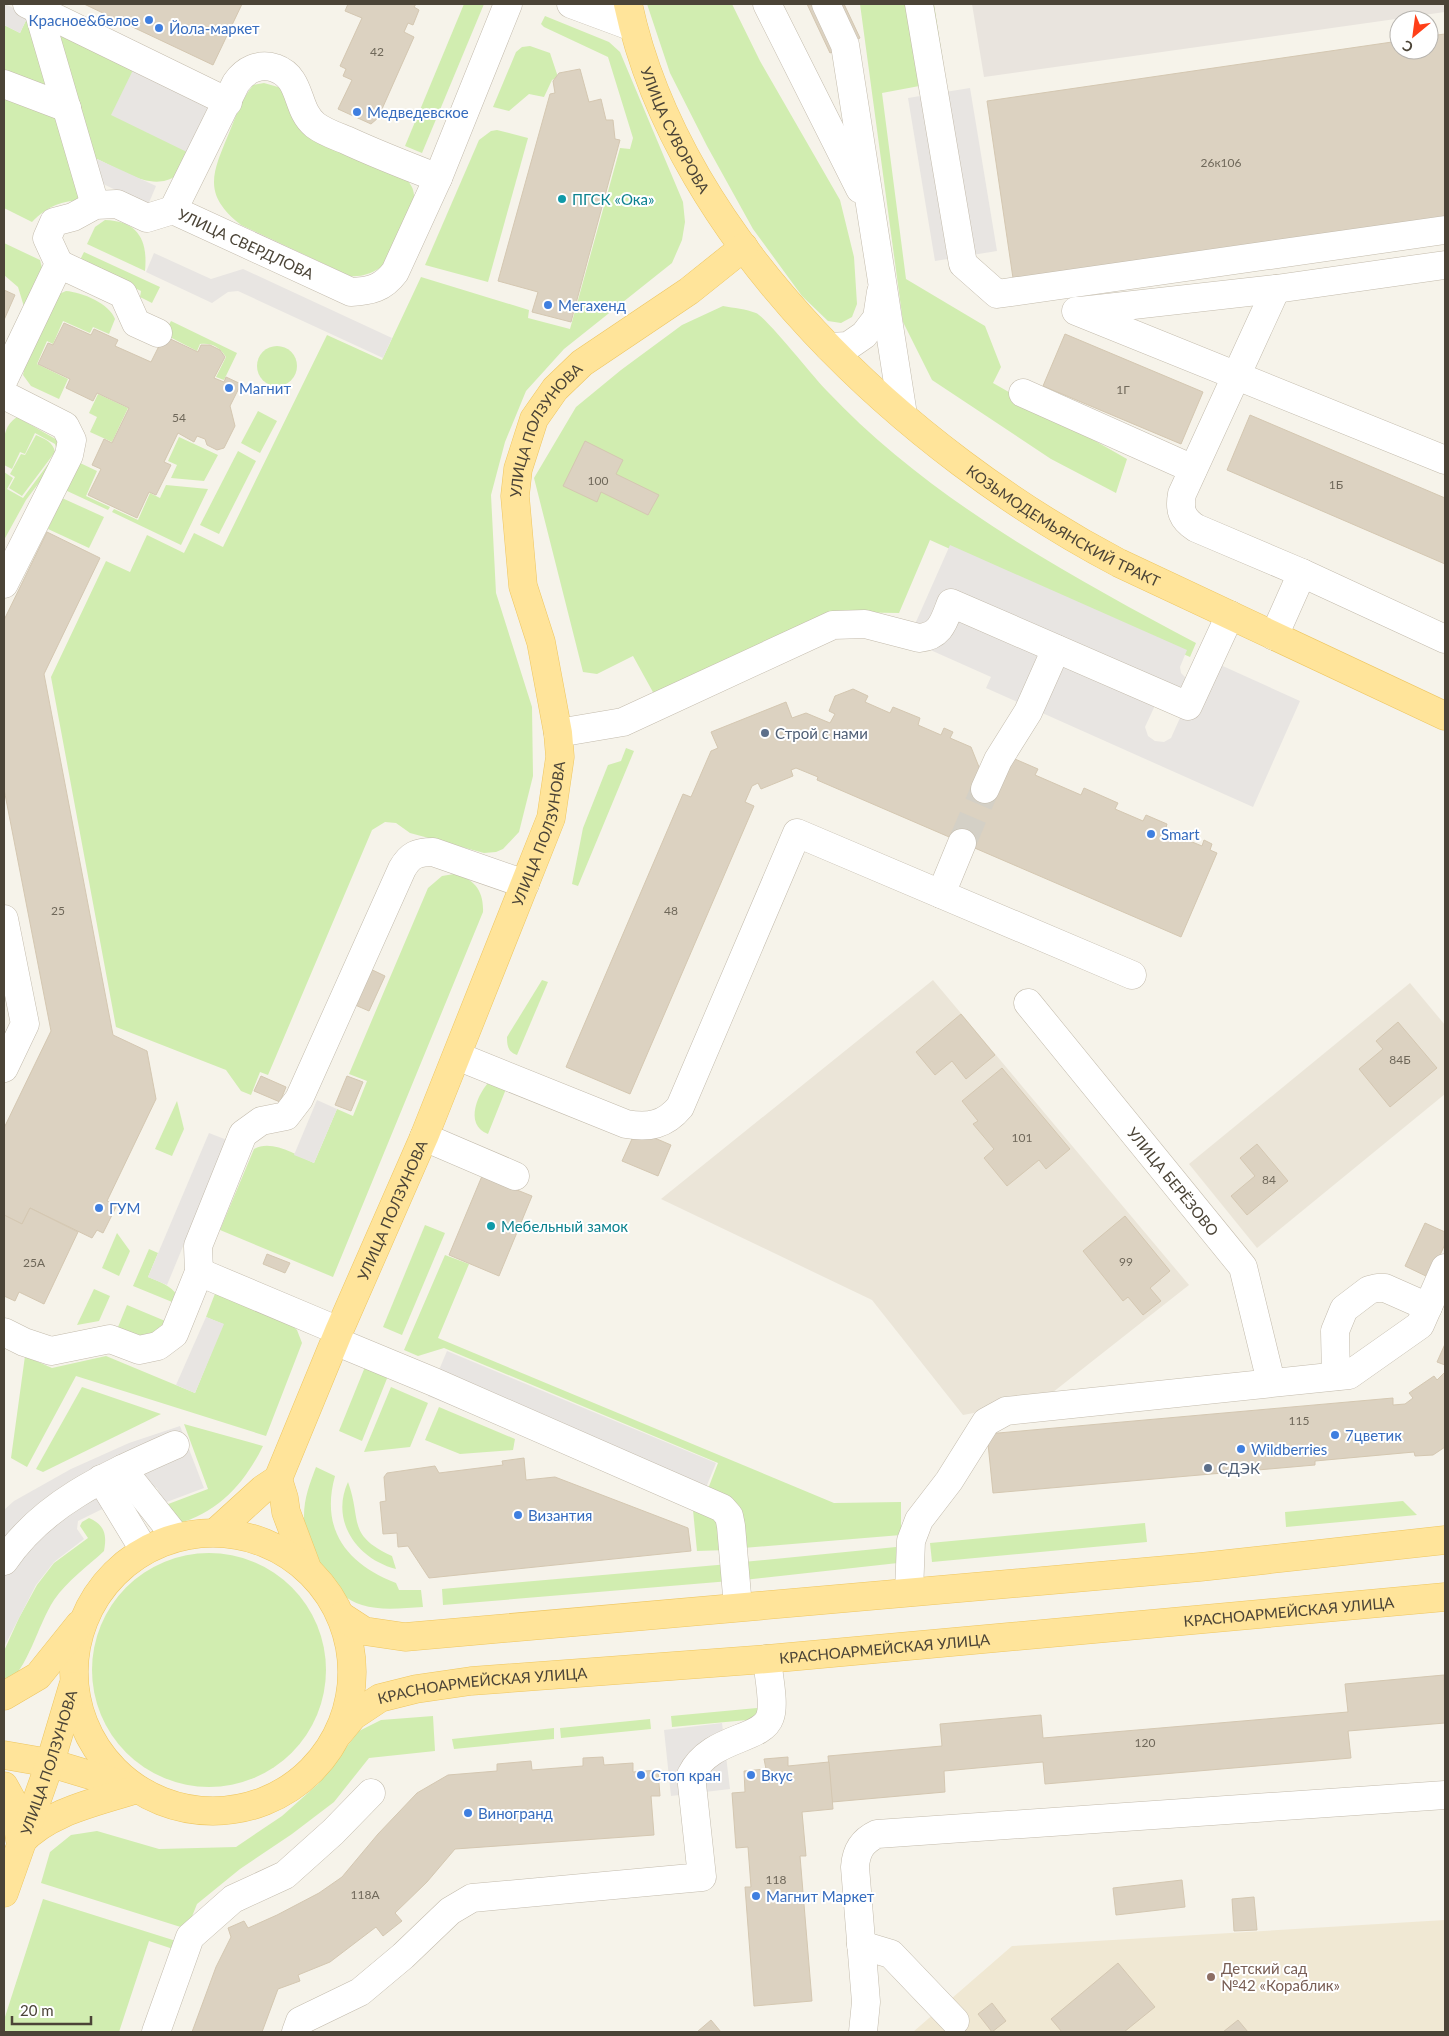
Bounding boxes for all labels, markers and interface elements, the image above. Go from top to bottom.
north arrow [1389,10,1439,60]
place label: Красное&белое [29,11,139,29]
marker: Красное&белое [143,14,155,26]
place label: Йола-маркет [169,19,260,37]
marker: Йола-маркет [153,22,165,34]
text: С [1399,37,1416,56]
house number: 42 [370,44,384,59]
street label: УЛИЦА СУВОРОВА [637,64,714,197]
place label: Медведевское [367,103,469,121]
marker: Медведевское [351,106,363,118]
house number: 26к106 [1200,155,1242,170]
place label: ПГСК «Ока» [572,190,654,208]
marker: ПГСК «Ока» [556,193,568,205]
street label: УЛИЦА СВЕРДЛОВА [175,205,317,283]
place label: Мегахенд [558,296,626,314]
marker: Мегахенд [542,299,554,311]
street label: УЛИЦА ПОЛЗУНОВА [506,359,586,498]
place label: Магнит [239,379,291,397]
marker: Магнит [223,382,235,394]
house number: 1Г [1116,382,1130,397]
house number: 54 [172,410,186,425]
street label: КОЗЬМОДЕМЬЯНСКИЙ ТРАКТ [963,461,1163,590]
house number: 100 [588,473,608,488]
house number: 1Б [1329,477,1343,492]
place label: Строй с нами [775,724,868,742]
marker: Строй с нами [759,727,771,739]
street label: УЛИЦА ПОЛЗУНОВА [508,759,568,908]
place label: Smart [1161,825,1200,843]
marker: Smart [1145,828,1157,840]
house number: 25 [51,903,65,918]
house number: 48 [664,903,678,918]
house number: 84Б [1389,1052,1411,1067]
street label: УЛИЦА БЕРЁЗОВО [1124,1123,1223,1239]
house number: 101 [1012,1130,1032,1145]
street label: УЛИЦА ПОЛЗУНОВА [353,1136,431,1283]
house number: 84 [1262,1172,1276,1187]
place label: ГУМ [109,1199,140,1217]
marker: ГУМ [93,1202,105,1214]
place label: Мебельный замок [501,1217,628,1235]
marker: Мебельный замок [485,1220,497,1232]
house number: 99 [1119,1254,1133,1269]
house number: 25А [23,1255,46,1270]
house number: 115 [1289,1413,1309,1428]
place label: 7цветик [1345,1426,1402,1444]
marker: 7цветик [1329,1429,1341,1441]
place label: Wildberries [1251,1440,1327,1458]
marker: Wildberries [1235,1443,1247,1455]
place label: СДЭК [1218,1459,1260,1477]
marker: СДЭК [1202,1462,1214,1474]
place label: Византия [528,1506,592,1524]
marker: Византия [512,1509,524,1521]
street label: КРАСНОАРМЕЙСКАЯ УЛИЦА [1183,1593,1396,1630]
street label: КРАСНОАРМЕЙСКАЯ УЛИЦА [778,1630,991,1667]
street label: КРАСНОАРМЕЙСКАЯ УЛИЦА [376,1663,589,1707]
street label: УЛИЦА ПОЛЗУНОВА [16,1687,81,1837]
house number: 120 [1135,1735,1155,1750]
place label: Стоп кран [651,1766,721,1784]
place label: Вкус [761,1766,793,1784]
marker: Стоп кран [635,1769,647,1781]
marker: Вкус [745,1769,757,1781]
place label: Виногранд [478,1804,553,1822]
marker: Виногранд [462,1807,474,1819]
house number: 118 [766,1872,786,1887]
house number: 118А [351,1887,380,1902]
place label: Магнит Маркет [766,1887,875,1905]
marker: Магнит Маркет [750,1890,762,1902]
place label: Детский сад №42 «Кораблик» [1221,1959,1340,1994]
marker: Детский сад №42 «Кораблик» [1205,1971,1217,1983]
scale bar [12,1994,91,2026]
text: 20 m [20,2001,54,2019]

